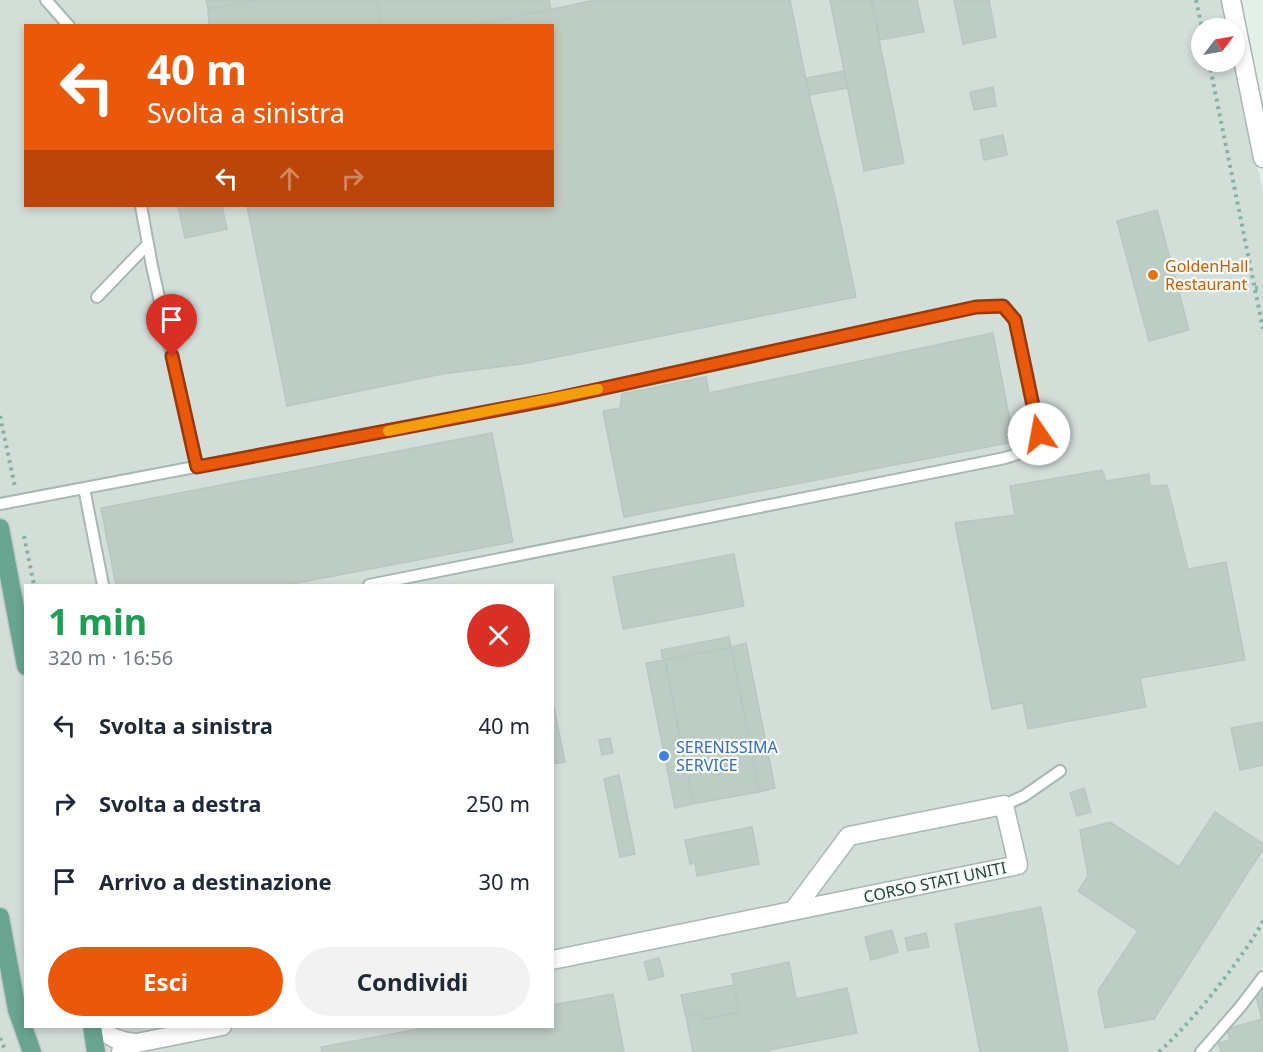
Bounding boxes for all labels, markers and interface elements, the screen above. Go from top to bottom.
north arrow [1191,18,1245,72]
map controls [1191,18,1245,72]
text: 40 m [147,40,247,97]
icon: left [48,48,126,126]
text: Svolta a sinistra [147,94,345,131]
icon: left [210,162,243,195]
icon: ahead [273,162,306,195]
icon: right [336,162,369,195]
place label: GoldenHall Restaurant [1165,255,1248,295]
marker: GoldenHall Restaurant [1146,268,1160,282]
pin [146,294,197,356]
icon: arrive [155,303,188,336]
position arrow [1007,402,1071,466]
text: 1 min [48,597,147,646]
button: close [467,604,530,667]
text: 320 m · 16:56 [48,644,173,671]
icon: left [48,709,81,742]
text: Svolta a sinistra [99,710,273,740]
text: 40 m [479,710,530,740]
place label: SERENISSIMA SERVICE [676,736,779,776]
marker: SERENISSIMA SERVICE [657,749,671,763]
icon: right [48,787,81,820]
text: Svolta a destra [99,788,262,818]
text: 250 m [466,788,530,818]
street label: CORSO STATI UNITI [862,856,1008,908]
icon: arrive [48,865,81,898]
text: Arrivo a destinazione [99,866,332,896]
text: 30 m [479,866,530,896]
button: Esci [48,947,283,1016]
button: Condividi [295,947,530,1016]

